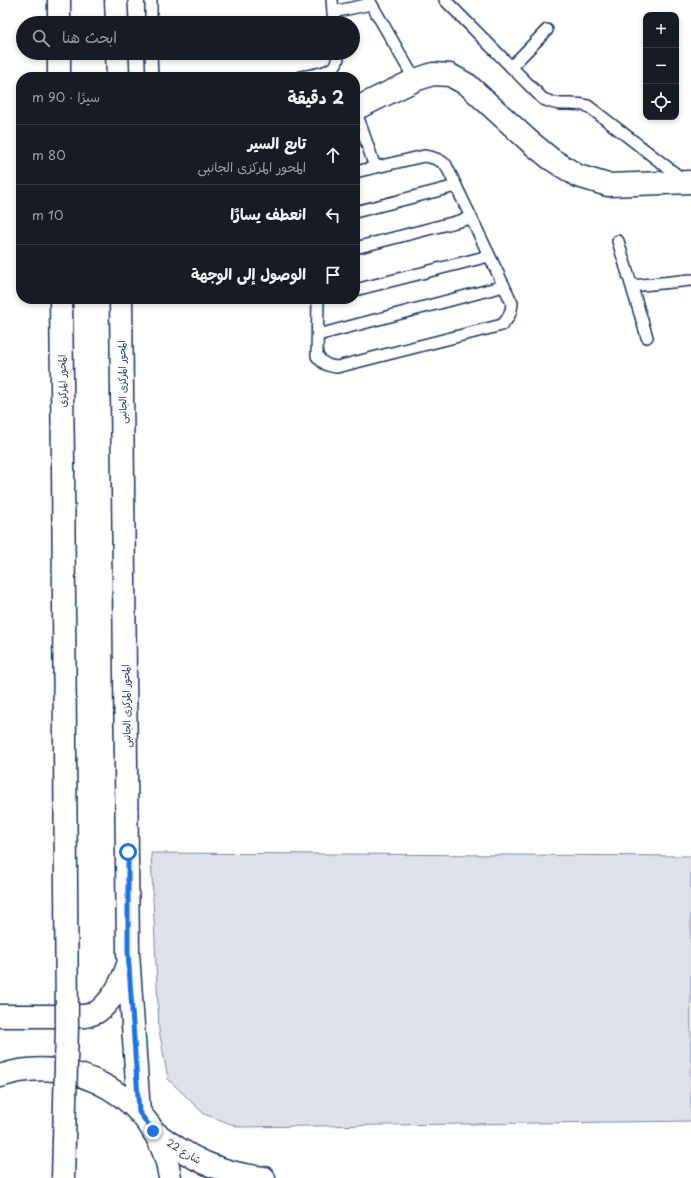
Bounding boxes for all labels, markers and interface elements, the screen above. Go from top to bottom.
map controls [643,12,679,120]
button: + [643,12,679,48]
search box [16,16,360,60]
text: ابحث هنا [62,25,117,48]
icon: search [30,27,52,49]
button: − [643,48,679,84]
text: 2 دقيقة [287,84,344,110]
button: locate [643,84,679,120]
text: سيرًا · 90 m [32,87,100,106]
text: تابع السير [248,131,306,154]
icon: ahead [322,144,344,166]
text: 80 m [32,145,66,164]
text: المحور المركزى الجانبى [198,157,306,176]
text: انعطف يسارًا [230,202,306,225]
icon: left [322,204,344,226]
text: 10 m [32,205,63,224]
text: الوصول إلى الوجهة [191,262,306,285]
icon: arrive [322,264,344,286]
street label: المحور المركزى الجانبى [113,340,131,424]
street label: المحور المركزى [54,354,69,408]
street label: المحور المركزى الجانبى [117,664,135,748]
route start [119,843,137,861]
route end [144,1122,162,1140]
street label: شارع 22 [163,1134,205,1168]

